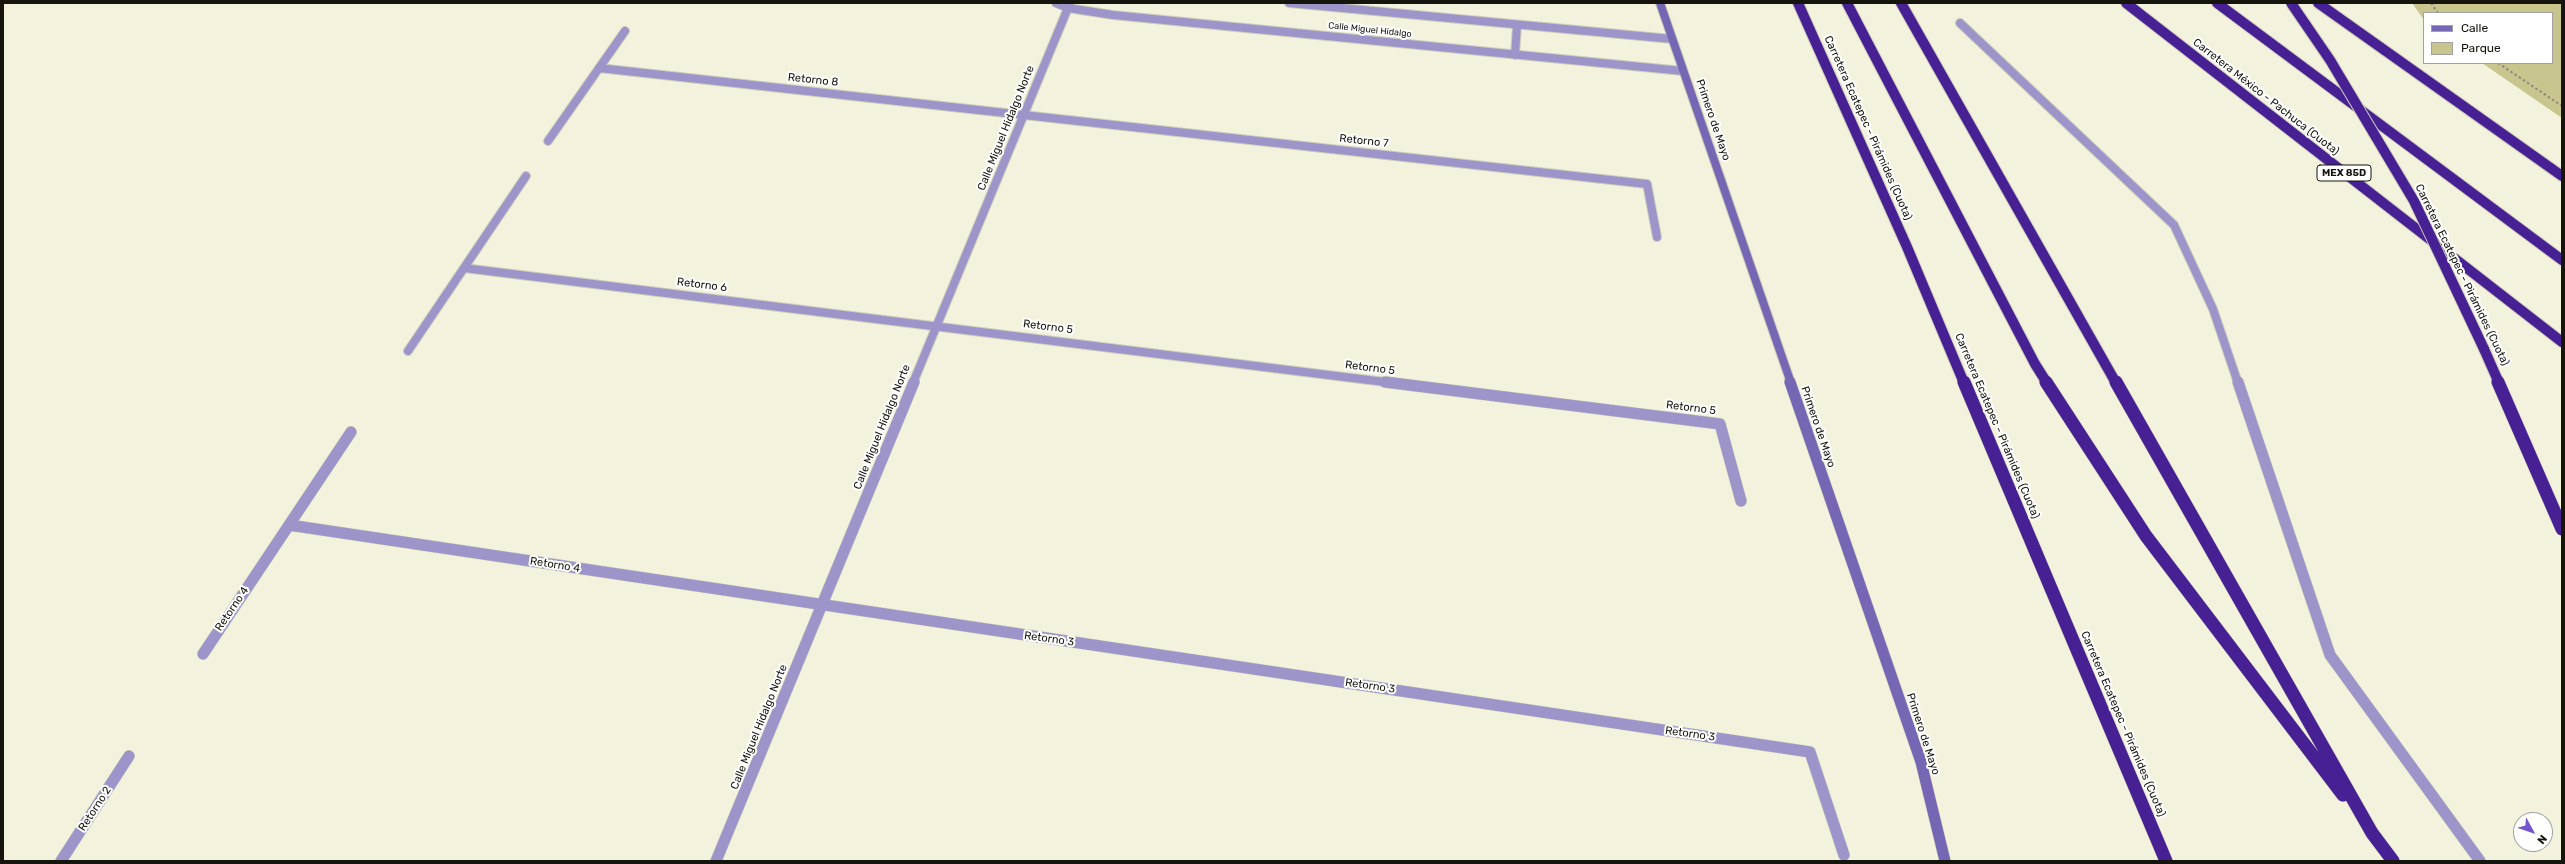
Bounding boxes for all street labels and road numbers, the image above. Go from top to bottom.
street label: Calle Miguel Hidalgo [1328,20,1412,40]
street label: Carretera Ecatepec - Pirámides (Cuota) [1821,34,1915,222]
street label: Carretera México - Pachuca (Cuota) [2190,36,2342,158]
street label: Calle Miguel Hidalgo Norte [975,64,1037,192]
street label: Retorno 8 [787,71,839,89]
street label: Primero de Mayo [1693,78,1733,162]
street label: Retorno 7 [1339,132,1389,150]
road number: MEX 85D [2317,165,2371,181]
street label: Carretera Ecatepec - Pirámides (Cuota) [2412,182,2512,368]
street label: Retorno 6 [676,275,728,295]
street label: Retorno 5 [1022,317,1074,337]
street label: Carretera Ecatepec - Pirámides (Cuota) [1952,331,2042,521]
street label: Retorno 5 [1344,358,1396,378]
street label: Calle Miguel Hidalgo Norte [851,363,913,491]
street label: Primero de Mayo [1798,385,1838,469]
street label: Retorno 5 [1665,398,1717,418]
street label: Retorno 4 [529,555,581,575]
street label: Retorno 4 [212,584,252,634]
street label: Retorno 3 [1023,629,1075,649]
street label: Carretera Ecatepec - Pirámides (Cuota) [2078,629,2168,819]
street label: Calle Miguel Hidalgo Norte [728,663,790,791]
street label: Retorno 3 [1344,676,1396,696]
street label: Primero de Mayo [1904,691,1942,777]
street label: Retorno 3 [1664,724,1716,744]
street label: Retorno 2 [76,784,114,834]

